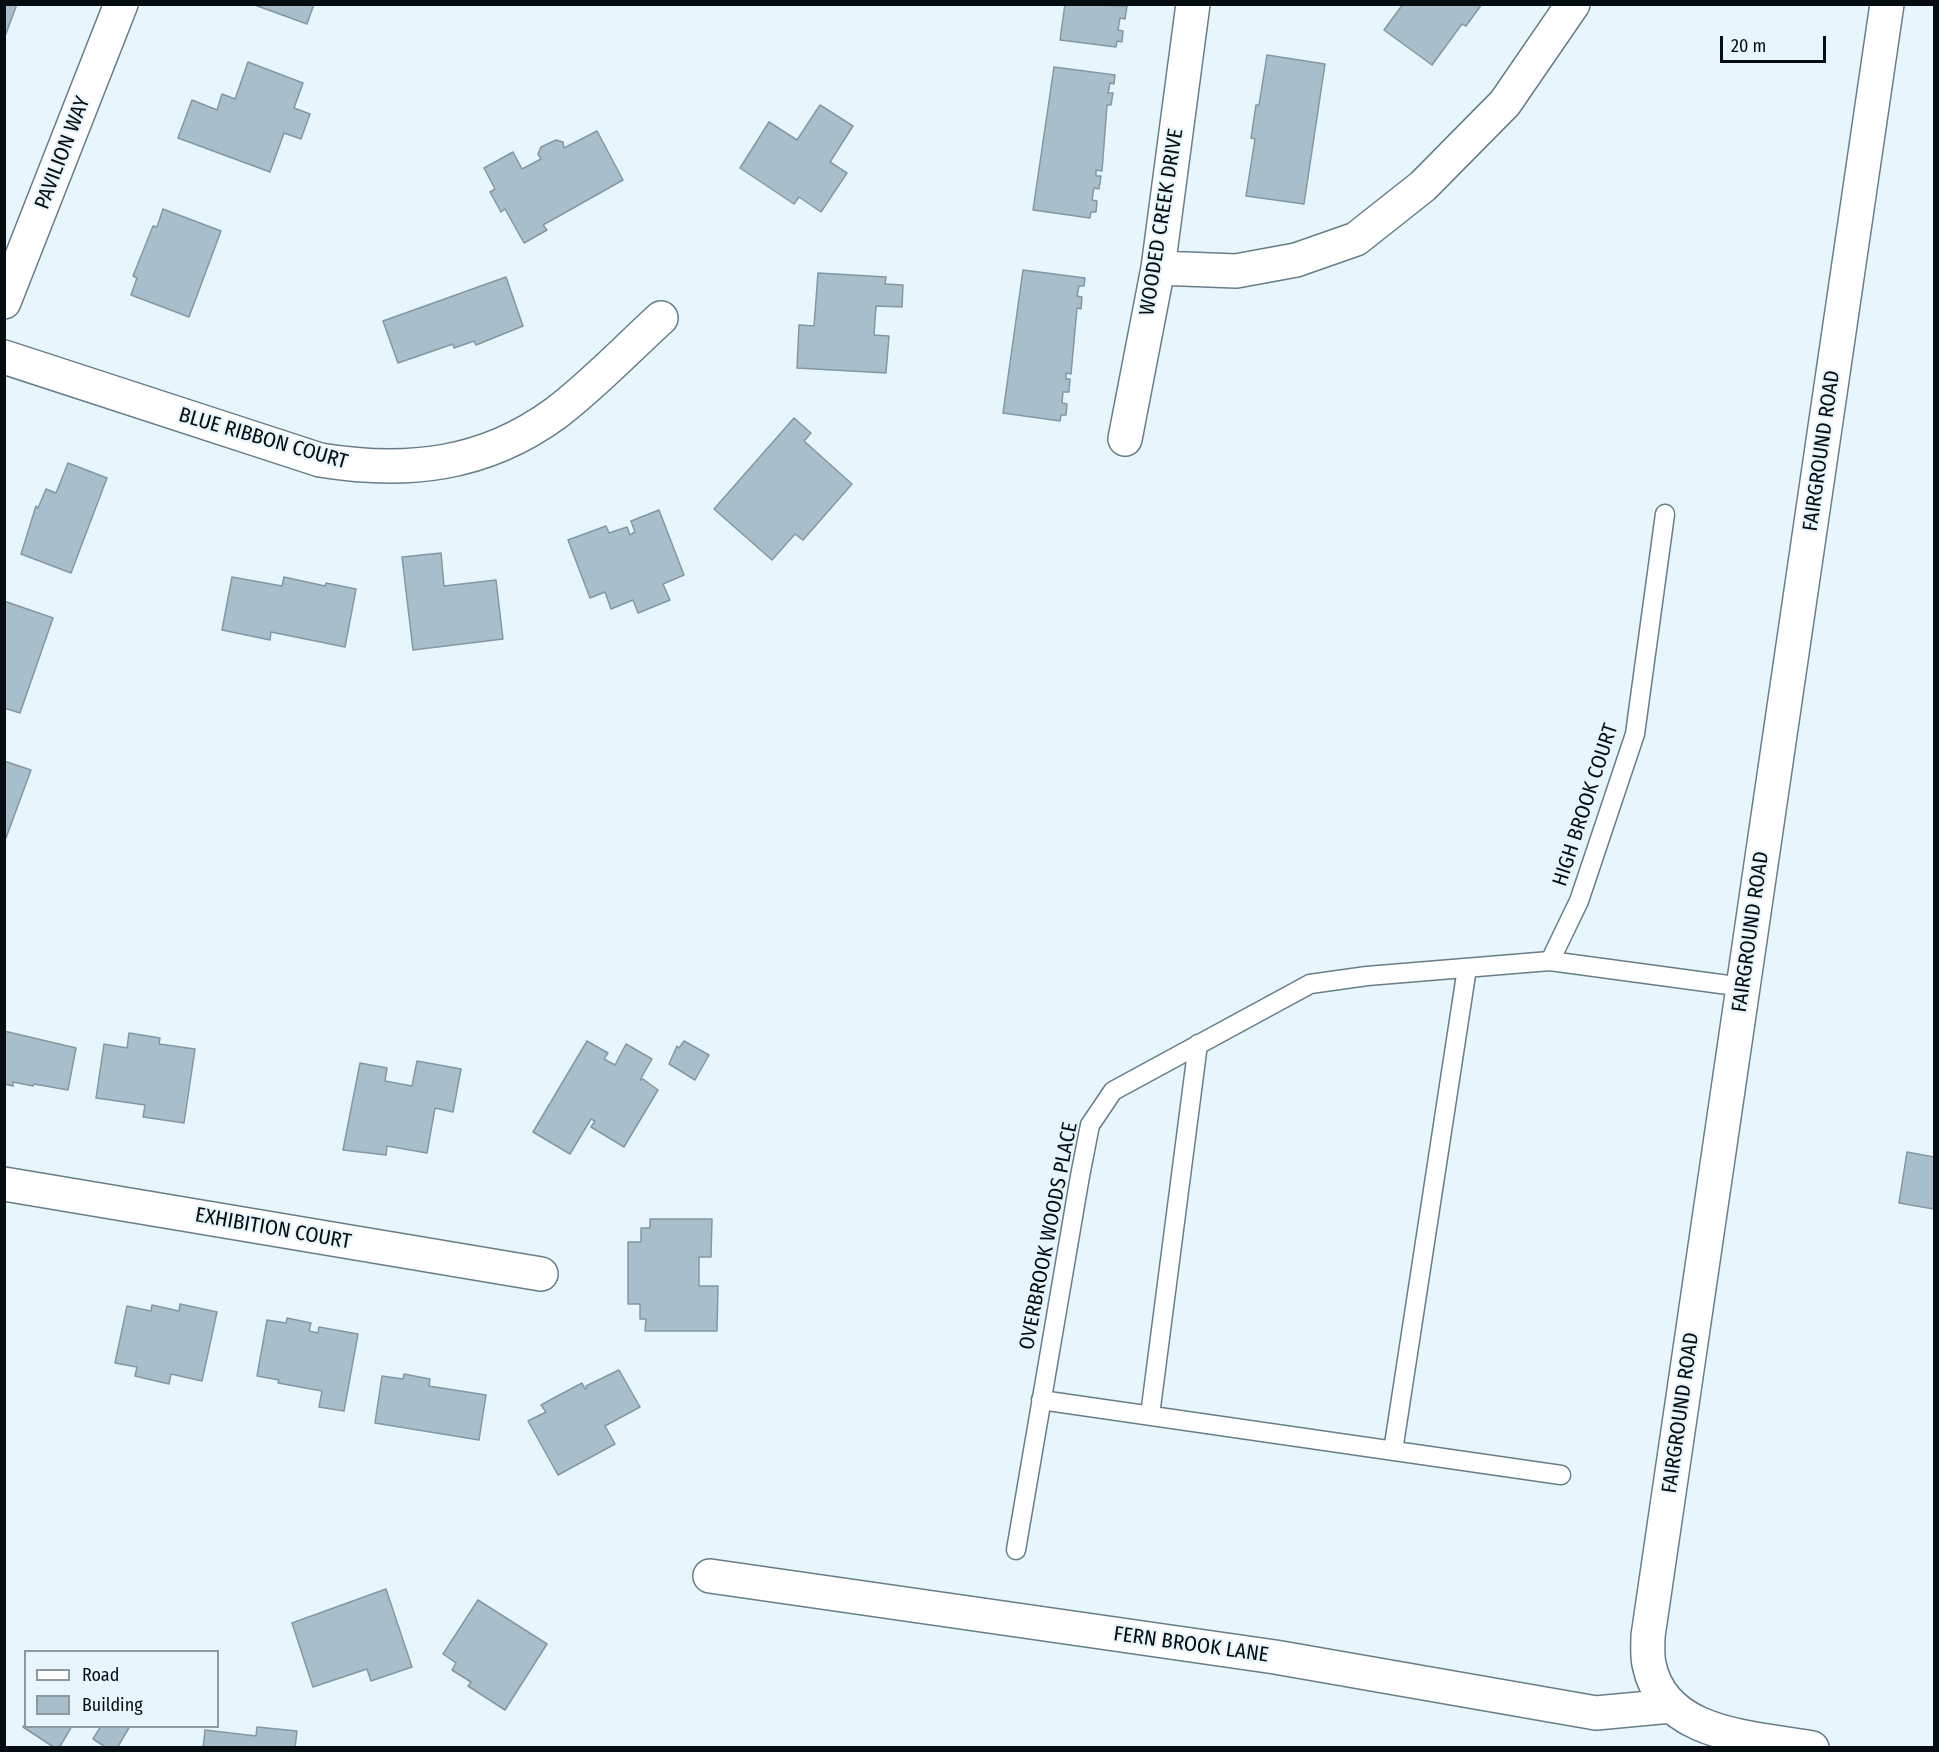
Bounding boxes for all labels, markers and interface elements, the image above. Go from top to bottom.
scale bar [1723,24,1830,62]
text: 20 m [1731,35,1766,57]
street label: PAVILION WAY [30,93,96,213]
street label: WOODED CREEK DRIVE [1135,127,1189,317]
street label: FAIRGROUND ROAD [1798,369,1846,533]
street label: BLUE RIBBON COURT [176,403,350,475]
street label: HIGH BROOK COURT [1548,720,1624,890]
street label: FAIRGROUND ROAD [1727,850,1775,1014]
street label: OVERBROOK WOODS PLACE [1015,1120,1083,1352]
street label: EXHIBITION COURT [193,1203,353,1255]
street label: FAIRGROUND ROAD [1657,1331,1705,1495]
street label: FERN BROOK LANE [1112,1622,1270,1668]
legend [24,1650,219,1728]
text: Road [82,1664,119,1686]
text: Building [82,1694,143,1716]

